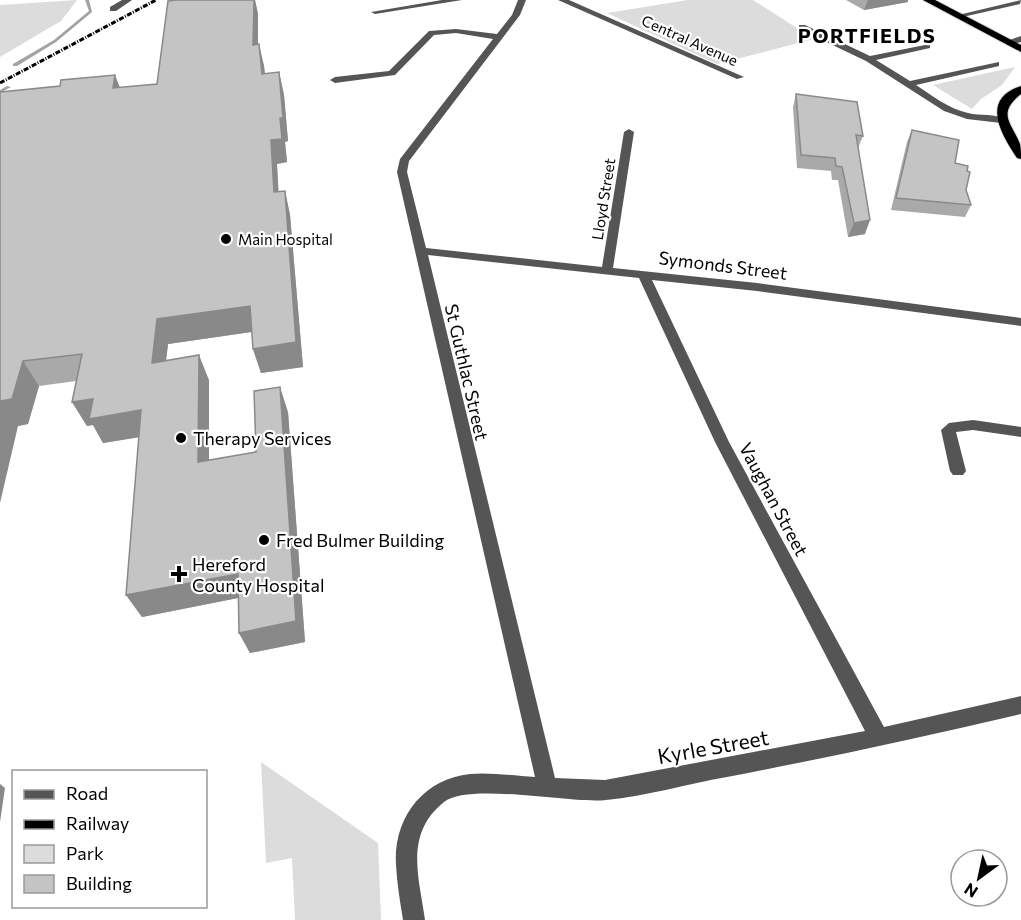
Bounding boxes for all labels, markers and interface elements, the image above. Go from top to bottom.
street label: Central Avenue [639,11,741,69]
district label: PORTFIELDS [798,23,936,47]
street label: Lloyd Street [588,157,618,241]
place label: Main Hospital [238,230,333,248]
marker: Main Hospital [219,232,233,246]
street label: Symonds Street [658,246,788,284]
street label: St Guthlac Street [441,302,493,442]
place label: Therapy Services [193,427,332,449]
marker: Therapy Services [174,431,188,445]
street label: Vaughan Street [735,439,813,559]
place label: Fred Bulmer Building [276,529,445,551]
marker: Fred Bulmer Building [257,533,271,547]
place label: Hereford County Hospital [192,553,325,596]
marker: Hereford County Hospital [170,565,188,583]
street label: Kyrle Street [655,724,771,768]
legend [12,770,207,908]
text: Road [66,782,108,804]
text: Railway [66,812,129,834]
text: Park [66,842,104,864]
north arrow [949,848,1009,908]
text: Building [66,872,132,894]
text: N [960,880,981,902]

